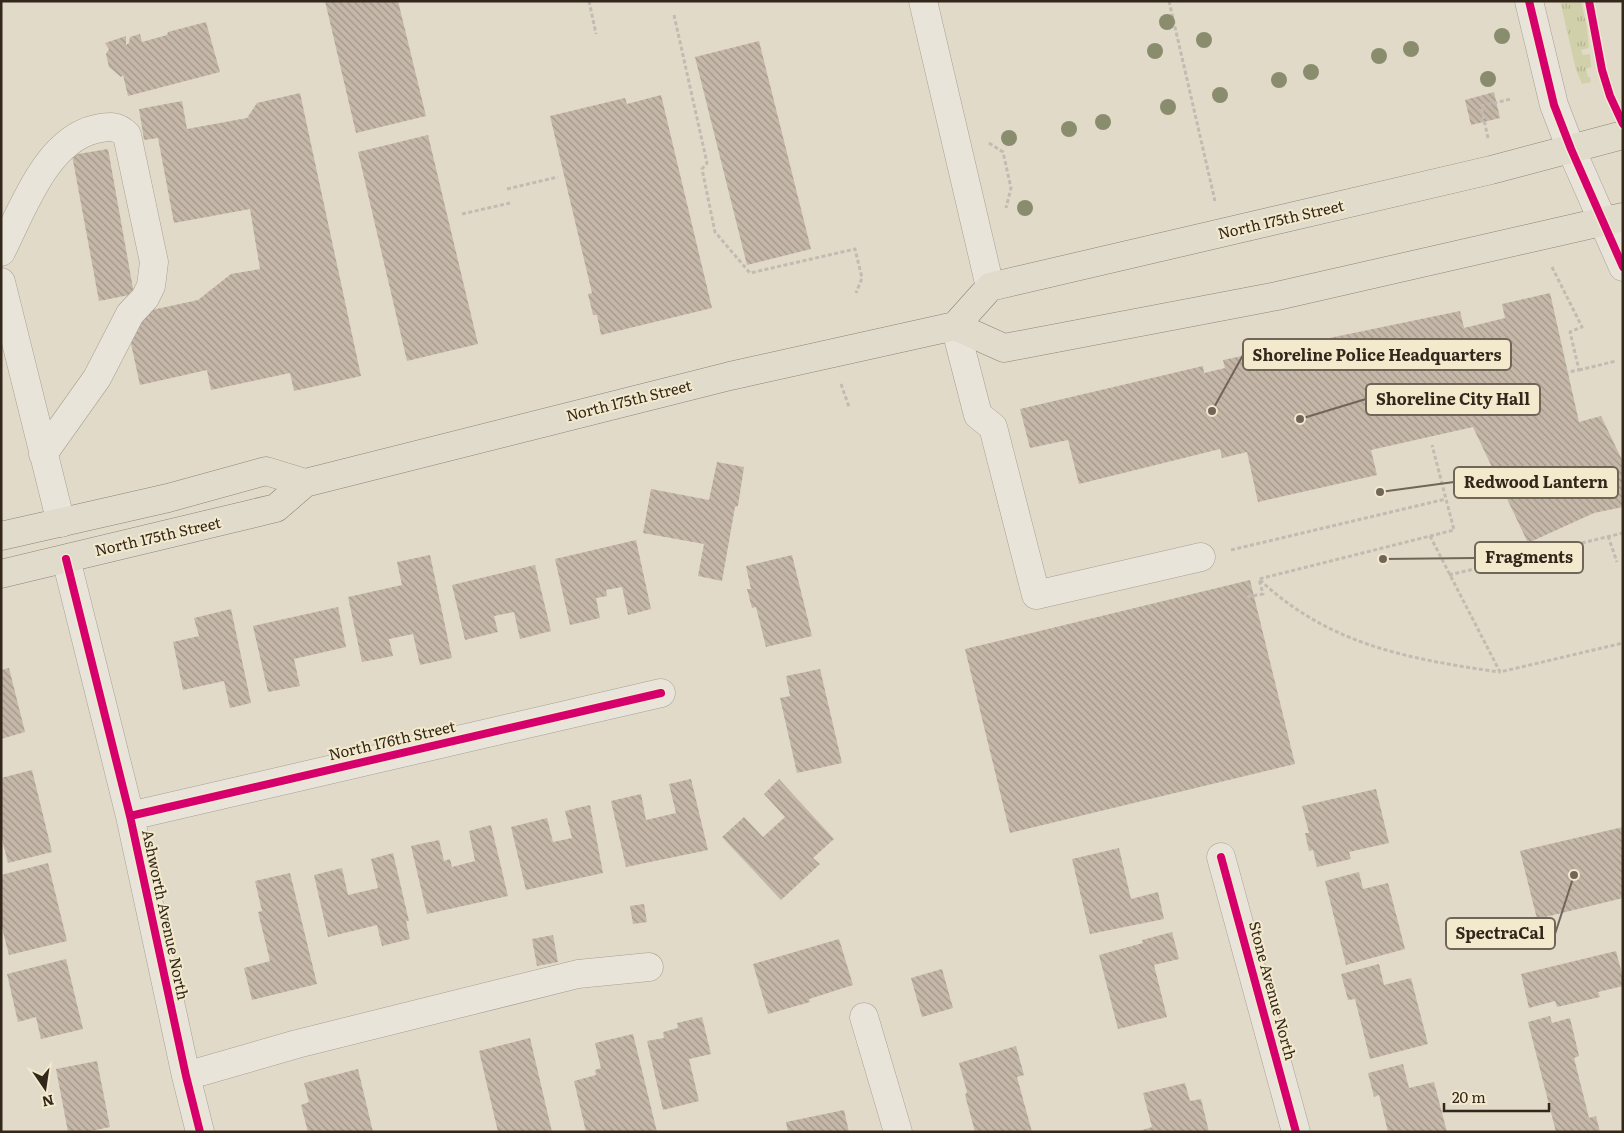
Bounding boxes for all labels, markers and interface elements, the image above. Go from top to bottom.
street label: North 175th Street [1215,193,1346,244]
callout: Shoreline Police Headquarters [1243,339,1511,370]
text: Shoreline Police Headquarters [1253,342,1501,366]
street label: North 175th Street [563,373,694,426]
callout: Shoreline City Hall [1366,384,1540,415]
text: Shoreline City Hall [1376,386,1530,410]
callout: Redwood Lantern [1454,467,1618,498]
text: Redwood Lantern [1464,469,1608,493]
street label: North 175th Street [92,510,223,561]
callout: Fragments [1475,542,1583,573]
text: Fragments [1485,544,1573,568]
street label: North 176th Street [326,714,457,765]
street label: Ashworth Avenue North [137,827,196,1002]
street label: Stone Avenue North [1244,918,1303,1063]
callout: SpectraCal [1446,918,1555,949]
text: SpectraCal [1455,920,1545,944]
north arrow [20,1063,70,1113]
scale bar [1444,1080,1549,1112]
text: 20 m [1452,1085,1486,1108]
text: N [40,1091,56,1113]

